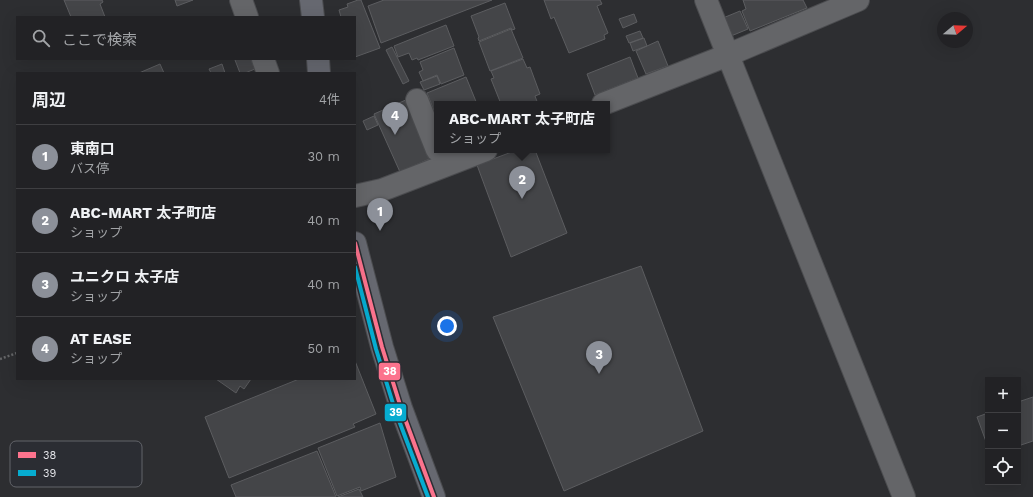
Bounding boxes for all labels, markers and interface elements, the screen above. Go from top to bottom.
north arrow [937,12,973,48]
search box [16,16,356,60]
icon: search [30,27,52,49]
text: ここで検索 [62,31,137,49]
text: 周辺 [32,90,66,110]
text: 4件 [319,92,340,107]
popup [434,101,610,153]
pin: 4 [382,102,408,135]
text: ABC-MART 太子町店 [449,110,595,128]
text: ショップ [449,131,501,146]
text: 東南口 [70,140,115,158]
text: 1 [42,149,48,164]
text: 30 m [308,149,340,164]
text: バス停 [70,161,109,176]
pin: 2 [509,166,535,199]
pin: 1 [367,198,393,231]
text: ABC-MART 太子町店 [70,204,216,222]
text: 2 [41,213,49,228]
text: 40 m [307,213,340,228]
text: ショップ [70,225,122,240]
text: ユニクロ 太子店 [70,268,179,286]
text: 3 [41,277,49,292]
text: 40 m [307,277,340,292]
text: ショップ [70,289,122,304]
your location [437,316,457,336]
text: AT EASE [70,330,131,348]
text: 4 [41,341,49,356]
text: 50 m [308,341,340,356]
pin: 3 [586,341,612,374]
text: ショップ [70,351,122,366]
line badge: 38 [378,362,401,381]
text: 38 [383,365,397,378]
map controls [985,377,1021,485]
button: + [985,377,1021,413]
line badge: 39 [384,403,407,422]
text: 39 [389,406,403,419]
button: − [985,413,1021,449]
legend [10,441,142,487]
text: 38 [43,449,56,462]
button: locate [985,449,1021,485]
text: 39 [43,467,56,480]

